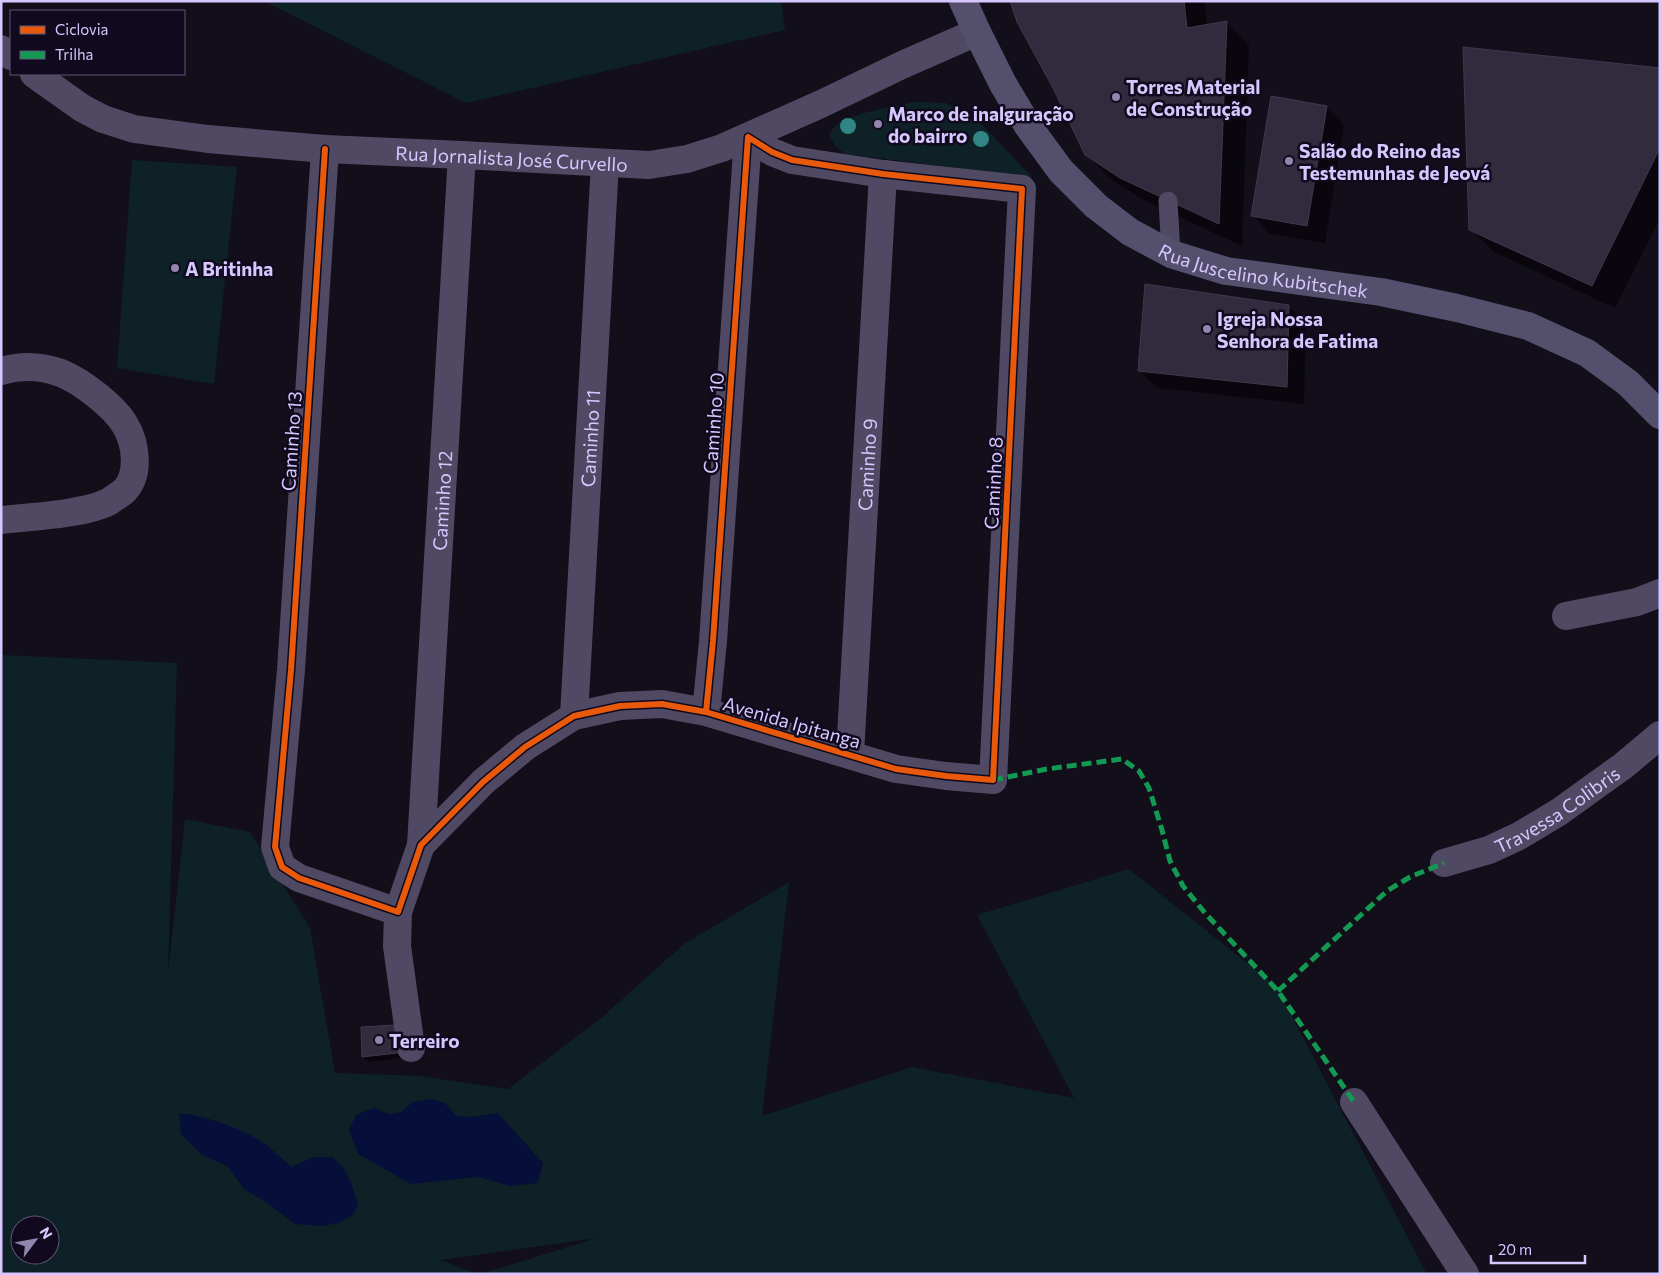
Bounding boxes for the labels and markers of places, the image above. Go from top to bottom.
place label: Torres Material de Construção [1126,75,1261,120]
marker: Torres Material de Construção [1110,91,1122,103]
place label: Marco de inalguração do bairro [888,102,1074,147]
marker: Marco de inalguração do bairro [872,118,884,130]
place label: Salão do Reino das Testemunhas de Jeová [1299,139,1490,184]
marker: Salão do Reino das Testemunhas de Jeová [1283,155,1295,167]
place label: A Britinha [185,257,273,280]
marker: A Britinha [169,262,181,274]
place label: Igreja Nossa Senhora de Fatima [1217,307,1378,352]
marker: Igreja Nossa Senhora de Fatima [1201,323,1213,335]
place label: Terreiro [389,1029,460,1052]
marker: Terreiro [373,1034,385,1046]

